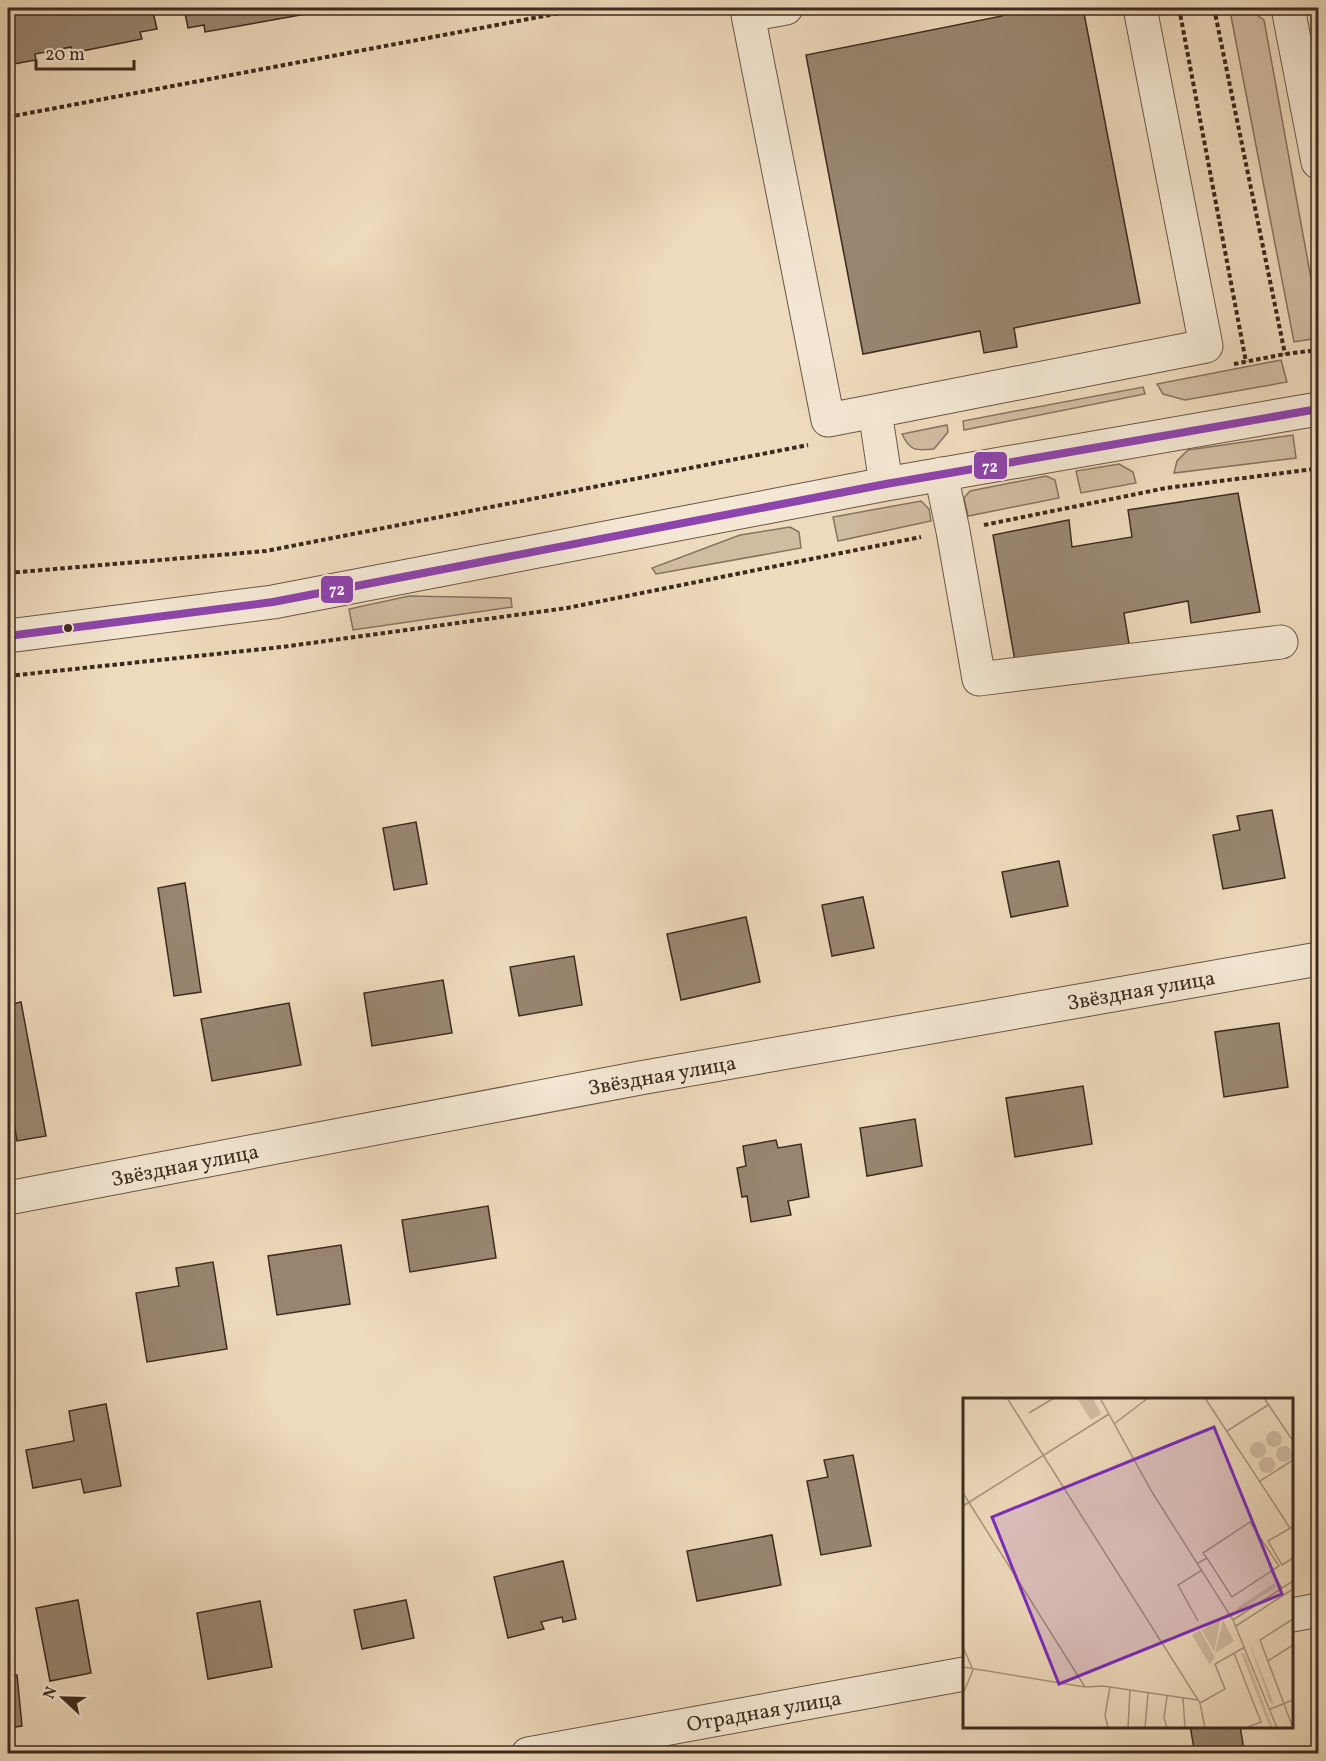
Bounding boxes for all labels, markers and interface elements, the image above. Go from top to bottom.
scale bar [36,33,134,71]
text: 20 m [45,43,85,68]
line badge: 72 [973,451,1008,480]
text: 72 [982,457,998,479]
line badge: 72 [320,575,354,604]
text: 72 [329,580,345,602]
unlabelled marker [62,622,74,634]
street label: Звёздная улица [1065,964,1218,1019]
street label: Звёздная улица [586,1049,739,1104]
street label: Звёздная улица [109,1138,262,1195]
inset map [963,1398,1293,1728]
north arrow [33,1668,93,1728]
text: N [39,1683,63,1703]
street label: Отрадная улица [685,1685,844,1740]

